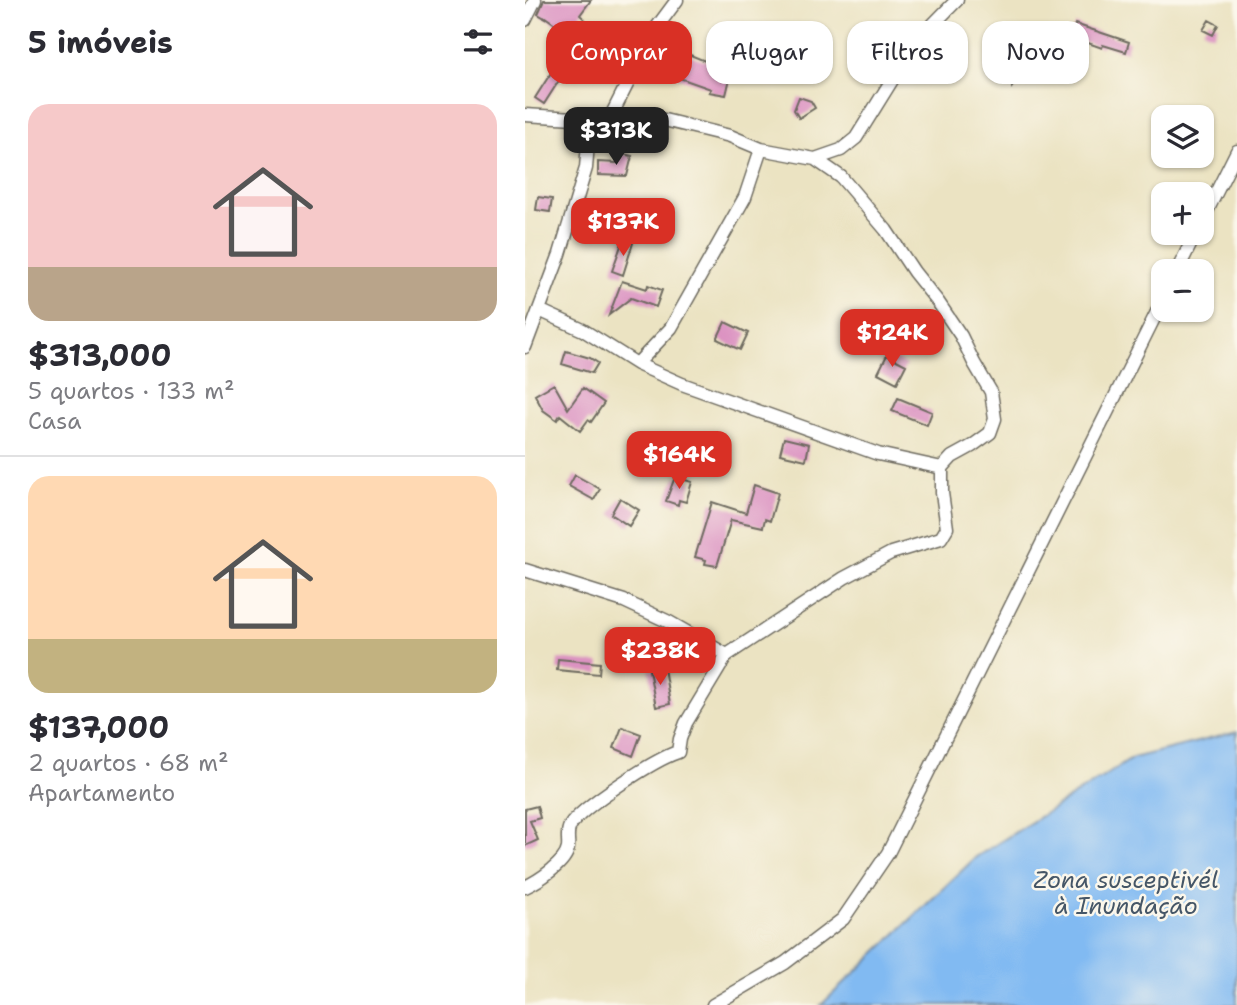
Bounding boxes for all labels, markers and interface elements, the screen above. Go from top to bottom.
chip: Comprar [546,21,692,84]
chip: Alugar [706,21,833,84]
chip: Filtros [847,21,968,84]
chip: Novo [982,21,1089,84]
text: 5 imóveis [28,22,173,63]
icon: filters [459,23,497,61]
map controls [1151,105,1214,322]
button: layers [1151,105,1214,168]
pin: $313K [567,108,665,167]
text: $313K [580,115,652,145]
icon: home [200,149,326,275]
button: + [1151,182,1214,245]
pin: $137K [574,198,672,258]
text: $137K [587,206,659,236]
button: − [1151,259,1214,322]
pin: $124K [843,310,941,369]
text: $124K [856,317,928,347]
text: $313,000 [28,335,171,376]
text: 5 quartos · 133 m² [28,376,235,406]
text: Casa [28,406,81,436]
pin: $164K [630,432,728,491]
text: $164K [643,439,715,469]
icon: home [200,521,326,647]
pin: $238K [611,628,709,687]
text: $238K [621,635,699,665]
text: $137,000 [28,707,169,748]
text: 2 quartos · 68 m² [28,748,229,778]
text: Apartamento [28,778,175,808]
water label: Zona susceptivél à Inundação [1033,865,1219,921]

